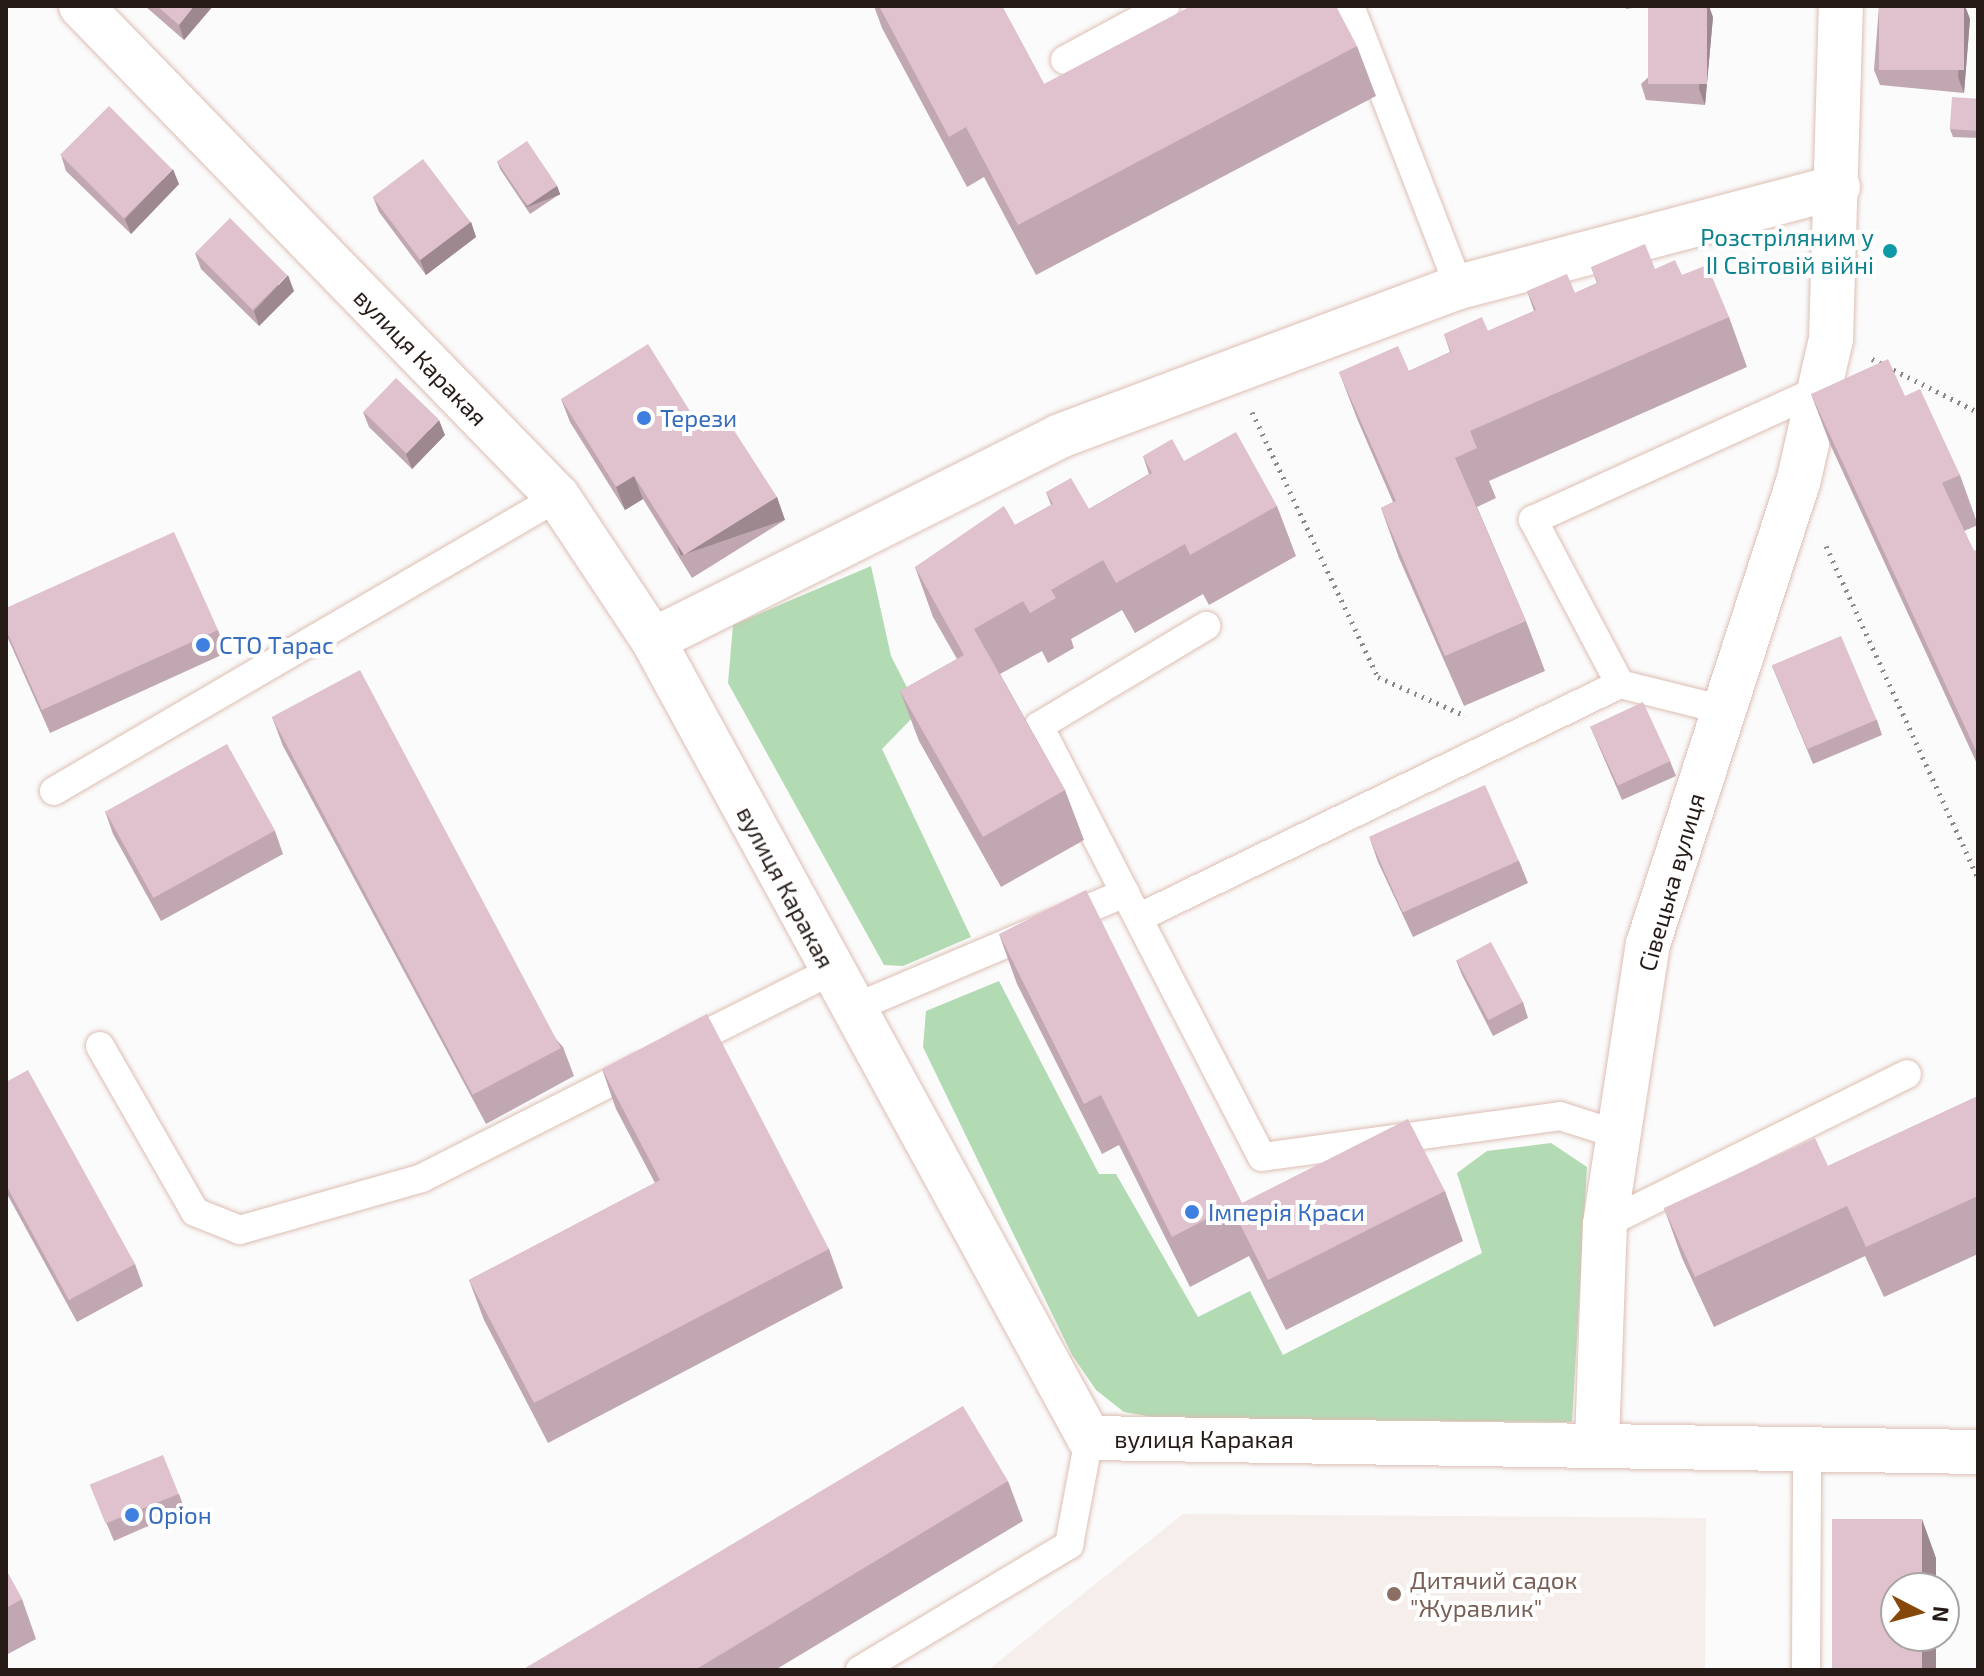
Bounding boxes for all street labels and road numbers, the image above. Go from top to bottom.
street label: вулиця Каракая [348,282,494,432]
street label: Сівецька вулиця [1632,790,1710,974]
street label: вулиця Каракая [731,801,841,973]
street label: вулиця Каракая [1114,1425,1294,1453]

